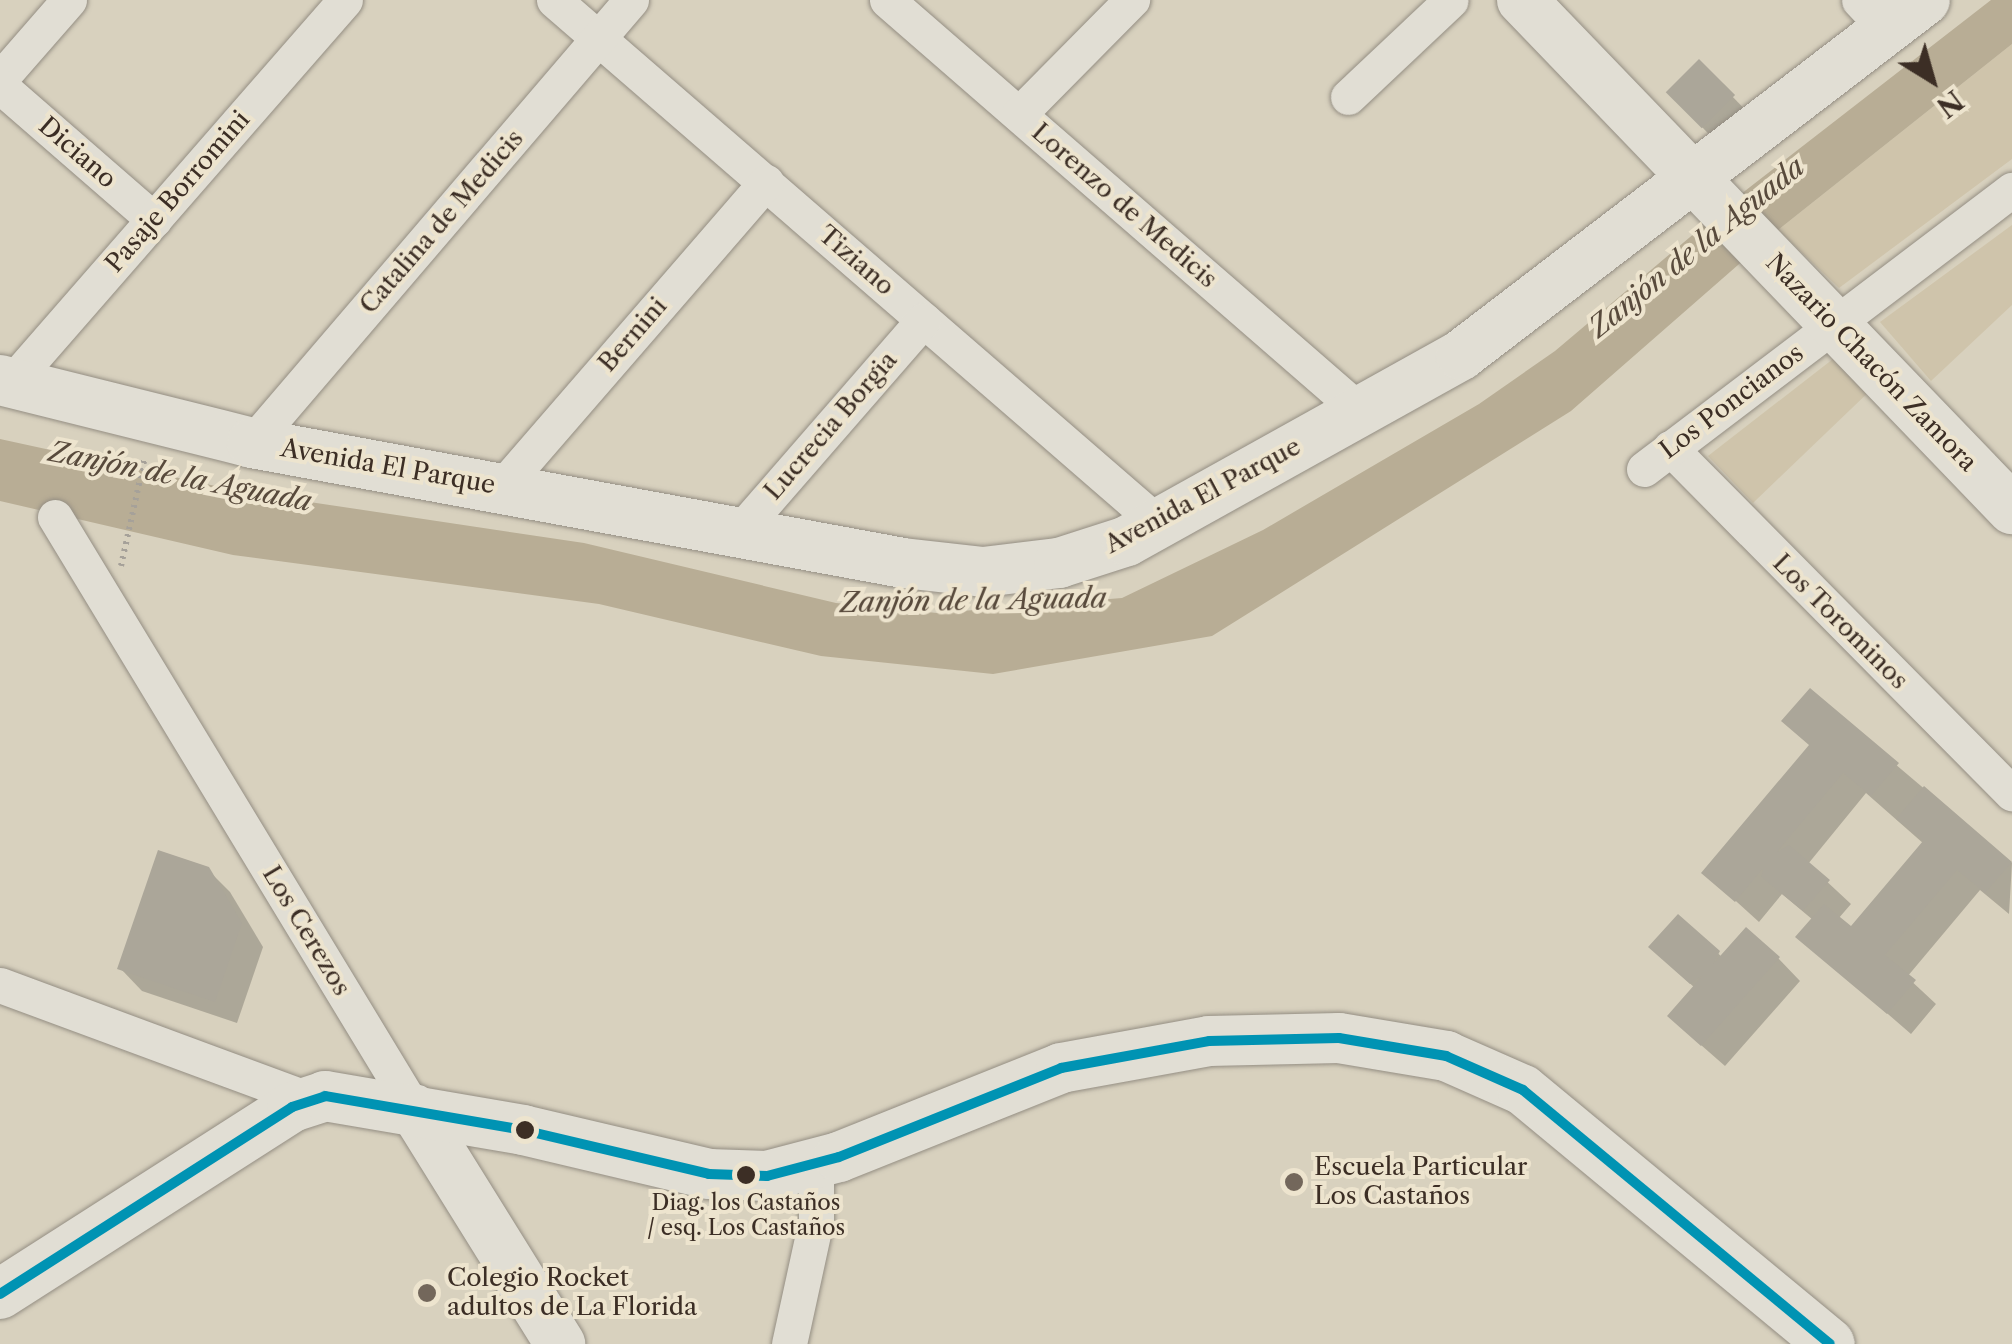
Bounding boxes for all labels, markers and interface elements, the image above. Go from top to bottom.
north arrow [1882,30,1982,130]
text: N [1930,83,1970,125]
street label: Pasaje Borromini [100,105,256,279]
street label: Diciano [32,111,122,195]
street label: Lorenzo de Medicis [1025,117,1223,295]
street label: Catalina de Medicis [354,124,530,320]
water label: Zanjón de la Aguada [1581,150,1811,344]
street label: Tiziano [812,220,900,302]
street label: Nazario Chacón Zamora [1759,248,1983,478]
street label: Bernini [593,292,673,378]
street label: Los Poncianos [1654,338,1810,466]
street label: Lucrecia Borgia [758,346,904,506]
street label: Avenida El Parque [1100,432,1306,560]
street label: Avenida El Parque [278,433,498,501]
water label: Zanjón de la Aguada [45,434,315,518]
street label: Los Torominos [1766,548,1914,696]
water label: Zanjón de la Aguada [839,581,1107,619]
street label: Los Cerezos [256,861,356,1001]
unlabelled marker [515,1120,535,1140]
place label: Escuela Particular Los Castaños [1314,1153,1528,1212]
marker: Diag. los Castaños / esq. Los Castaños [736,1165,756,1185]
marker: Escuela Particular Los Castaños [1283,1171,1305,1193]
place label: Diag. los Castaños / esq. Los Castaños [647,1189,845,1240]
place label: Colegio Rocket adultos de La Florida [447,1264,698,1323]
marker: Colegio Rocket adultos de La Florida [416,1282,438,1304]

